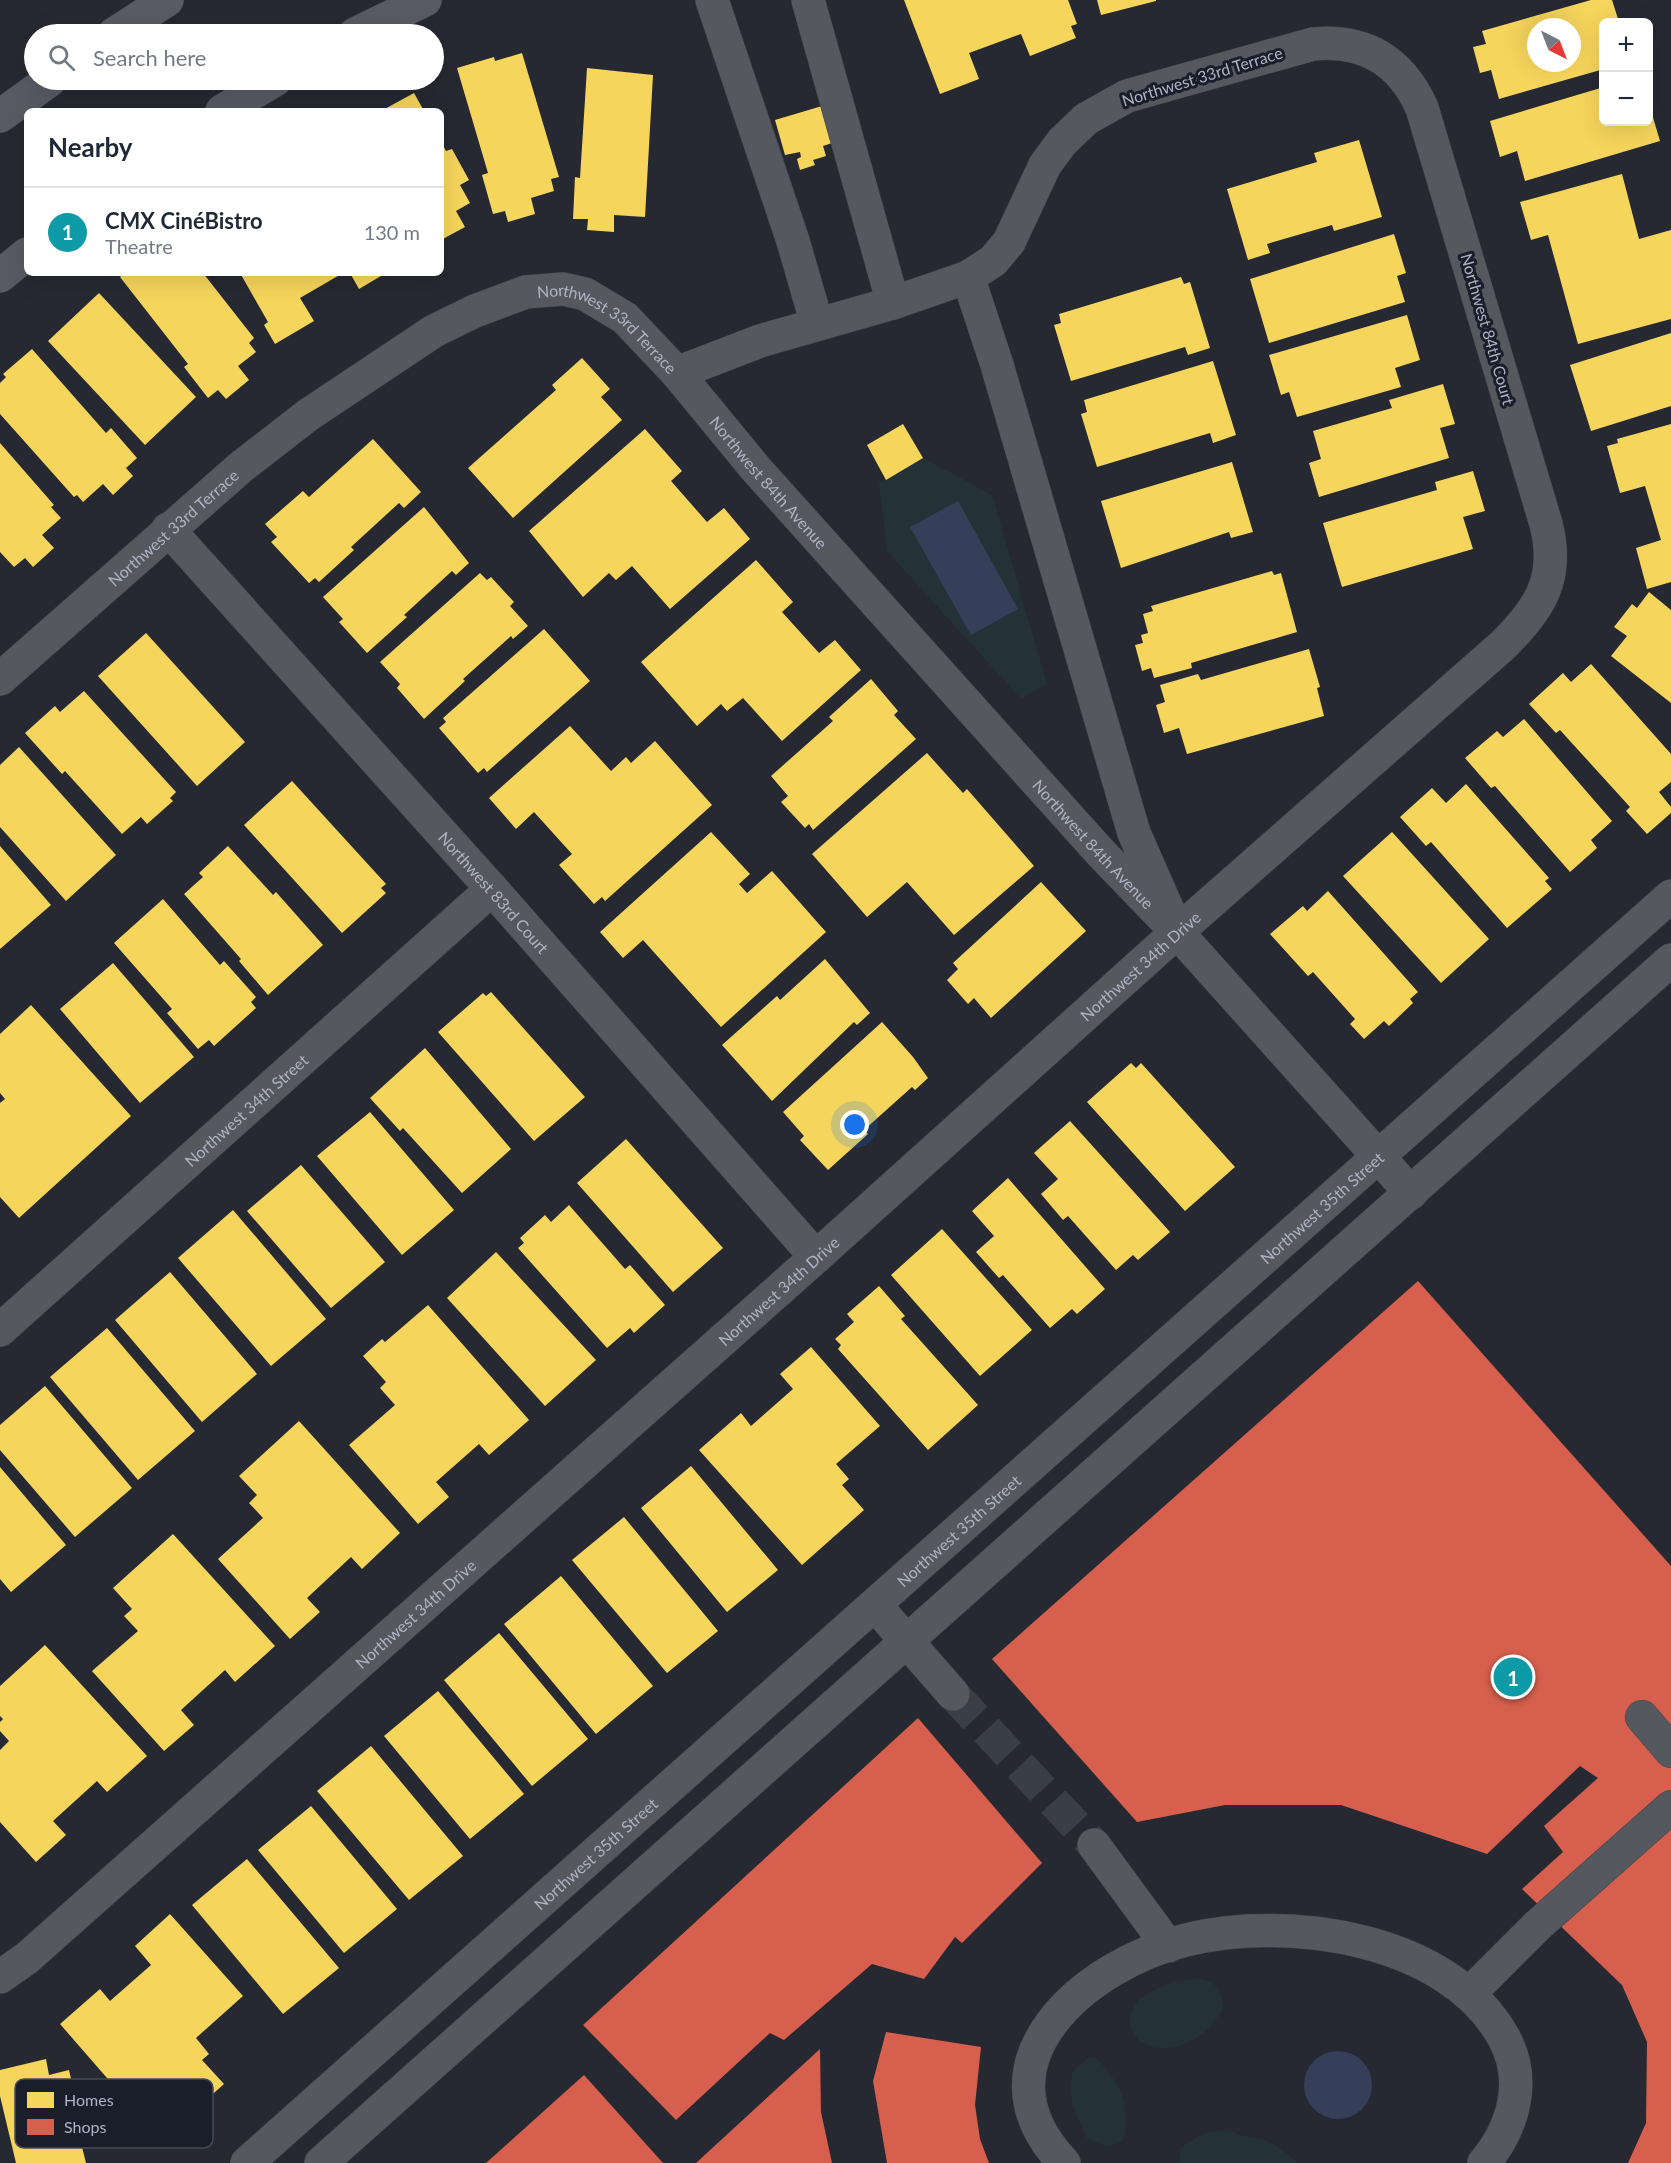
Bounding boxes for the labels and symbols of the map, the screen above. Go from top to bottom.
north arrow [1527,18,1581,72]
street label: Northwest 33rd Terrace [1119,42,1285,110]
street label: Northwest 84th Court [1457,251,1519,407]
street label: Northwest 33rd Terrace [536,279,681,377]
street label: Northwest 84th Avenue [707,412,832,552]
street label: Northwest 33rd Terrace [104,465,242,589]
street label: Northwest 84th Avenue [1029,775,1158,912]
street label: Northwest 83rd Court [435,827,553,957]
street label: Northwest 34th Drive [1076,907,1204,1024]
street label: Northwest 34th Street [180,1050,311,1170]
your location [840,1110,869,1139]
street label: Northwest 35th Street [1256,1147,1387,1267]
street label: Northwest 34th Drive [714,1232,842,1349]
street label: Northwest 35th Street [893,1470,1024,1590]
street label: Northwest 34th Drive [351,1555,479,1672]
pin: 1 [1494,1654,1532,1700]
street label: Northwest 35th Street [530,1793,661,1913]
legend [15,2079,213,2148]
text: Homes [64,2090,114,2109]
text: Shops [64,2117,107,2136]

